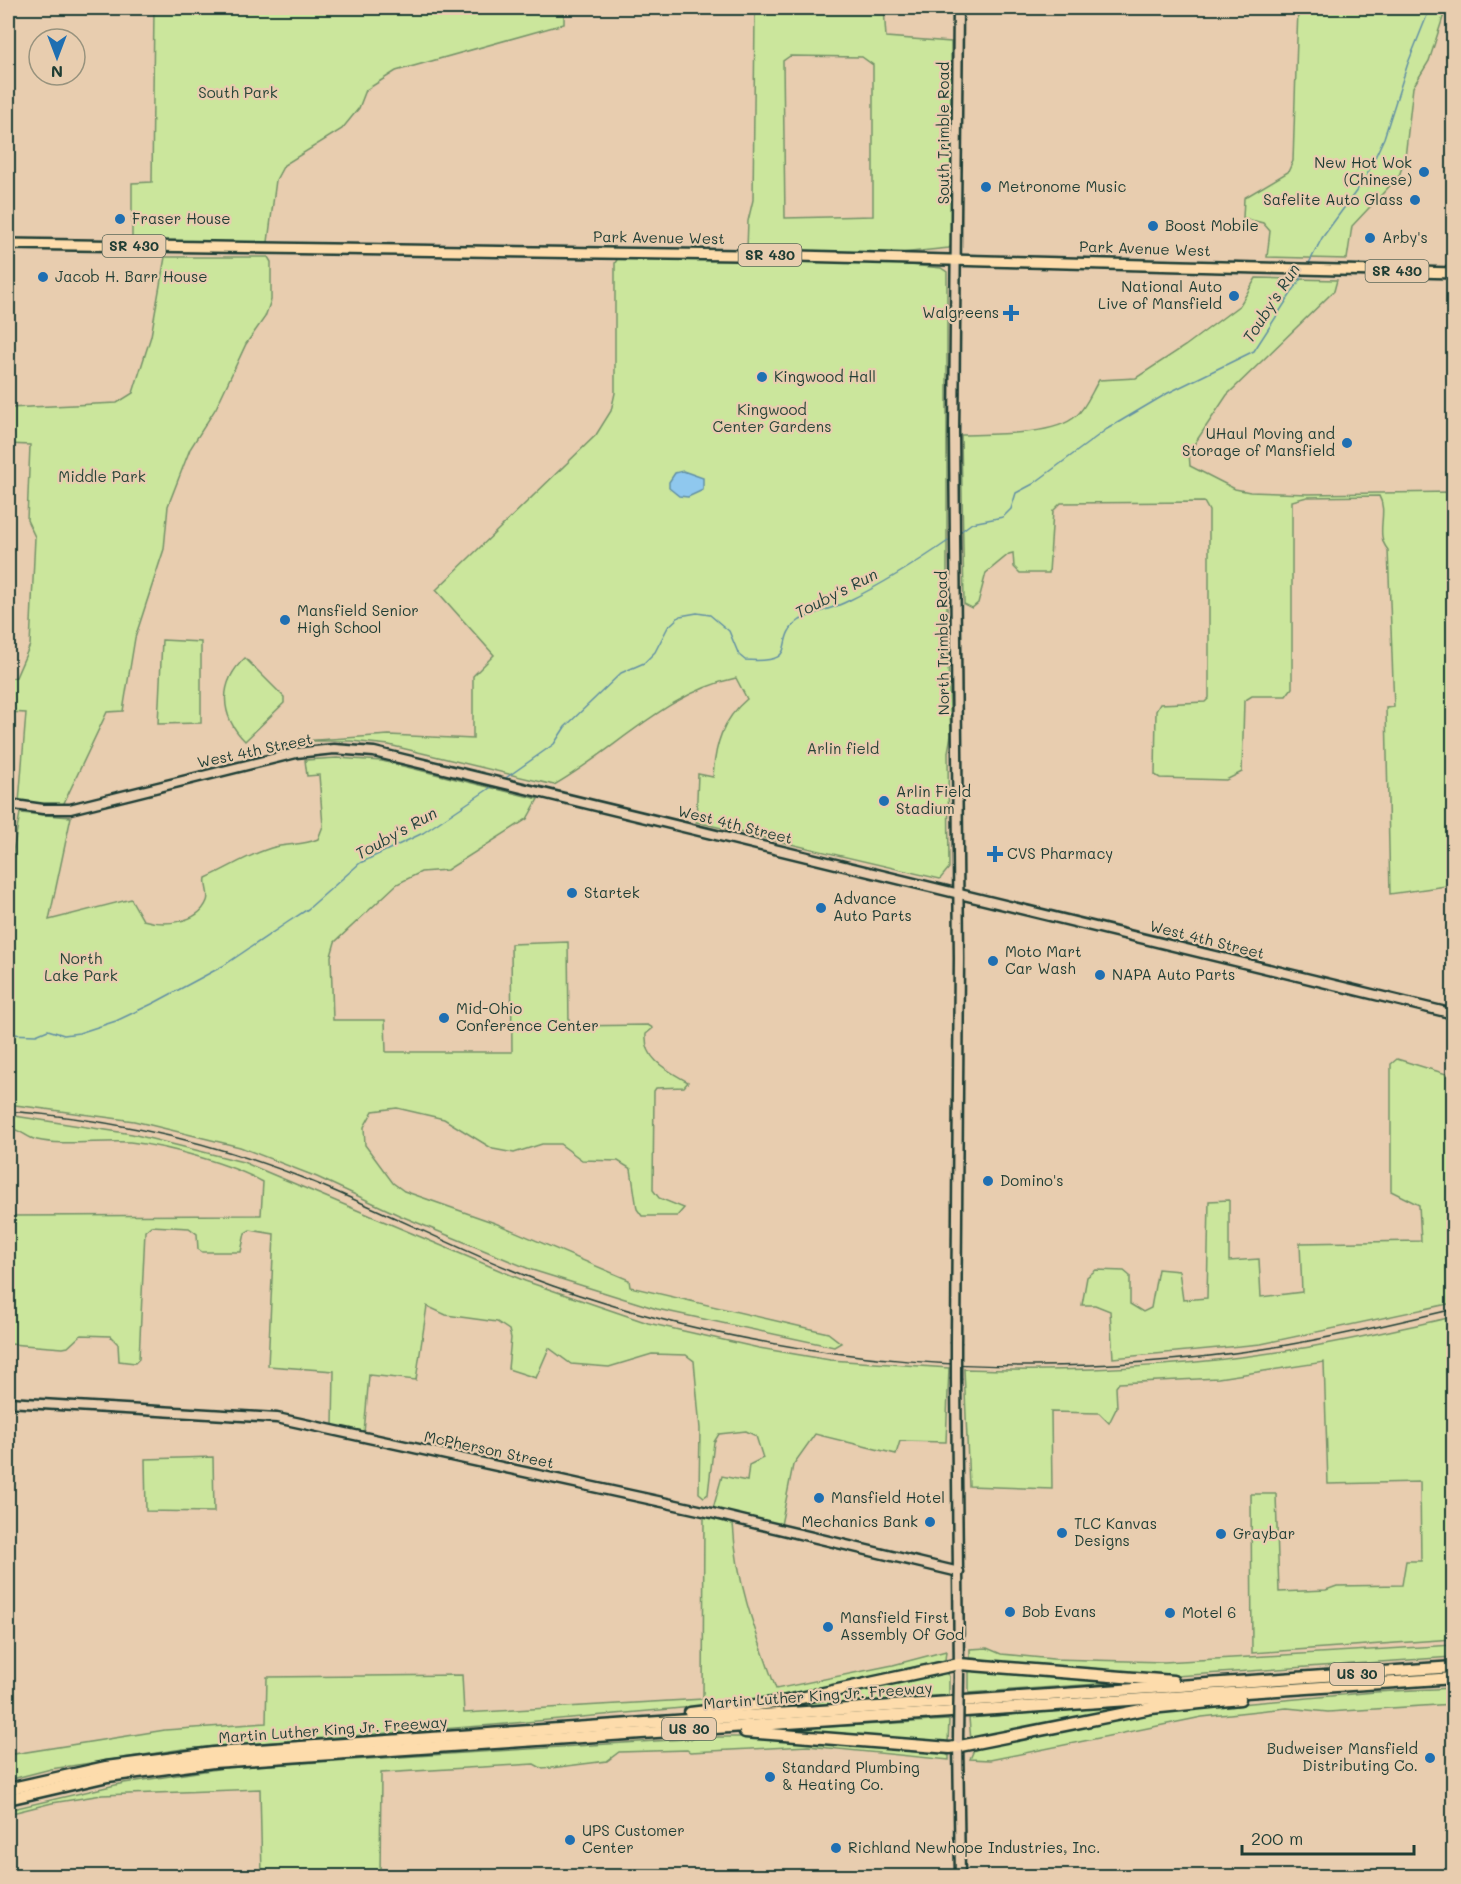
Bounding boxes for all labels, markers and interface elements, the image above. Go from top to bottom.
north arrow [27,27,87,87]
text: N [51,62,63,83]
street label: South Trimble Road [933,62,953,204]
park label: South Park [198,82,278,102]
place label: New Hot Wok (Chinese) [1314,152,1412,189]
marker: New Hot Wok (Chinese) [1417,165,1431,179]
place label: Metronome Music [998,176,1127,196]
marker: Metronome Music [979,180,993,194]
place label: Safelite Auto Glass [1263,189,1403,209]
marker: Safelite Auto Glass [1408,193,1422,207]
place label: Fraser House [132,208,231,228]
marker: Fraser House [113,212,127,226]
place label: Boost Mobile [1165,215,1259,235]
marker: Boost Mobile [1146,219,1160,233]
street label: Park Avenue West [593,226,725,248]
place label: Arby's [1382,227,1428,247]
marker: Arby's [1363,231,1377,245]
road number: SR 430 [102,235,166,257]
street label: Park Avenue West [1079,236,1211,260]
road number: SR 430 [738,244,802,266]
water label: Touby's Run [1237,259,1304,346]
road number: SR 430 [1366,260,1428,282]
place label: Jacob H. Barr House [55,266,207,286]
marker: Jacob H. Barr House [36,270,50,284]
place label: National Auto Live of Mansfield [1098,276,1222,313]
marker: National Auto Live of Mansfield [1227,289,1241,303]
place label: Walgreens [922,302,999,322]
marker: Walgreens [1004,306,1018,320]
place label: Kingwood Hall [774,366,876,386]
marker: Kingwood Hall [755,370,769,384]
park label: Kingwood Center Gardens [713,399,831,436]
place label: UHaul Moving and Storage of Mansfield [1182,423,1335,460]
marker: UHaul Moving and Storage of Mansfield [1340,436,1354,450]
park label: Middle Park [58,466,146,486]
water label: Touby's Run [791,563,881,622]
street label: North Trimble Road [931,571,953,715]
place label: Mansfield Senior High School [297,600,419,637]
marker: Mansfield Senior High School [278,613,292,627]
street label: West 4th Street [195,728,314,772]
park label: Arlin field [807,738,879,758]
place label: Arlin Field Stadium [896,781,971,818]
marker: Arlin Field Stadium [877,794,891,808]
street label: West 4th Street [676,800,795,848]
water label: Touby's Run [351,802,440,864]
place label: CVS Pharmacy [1007,843,1113,863]
marker: CVS Pharmacy [988,847,1002,861]
place label: Startek [584,882,640,902]
marker: Startek [565,886,579,900]
place label: Advance Auto Parts [833,888,912,925]
marker: Advance Auto Parts [814,901,828,915]
street label: West 4th Street [1148,915,1267,963]
place label: Moto Mart Car Wash [1005,941,1082,978]
park label: North Lake Park [44,948,118,985]
marker: Moto Mart Car Wash [986,954,1000,968]
place label: NAPA Auto Parts [1112,964,1235,984]
marker: NAPA Auto Parts [1093,968,1107,982]
place label: Mid-Ohio Conference Center [456,998,599,1035]
marker: Mid-Ohio Conference Center [437,1011,451,1025]
place label: Domino's [1000,1170,1064,1190]
marker: Domino's [981,1174,995,1188]
street label: McPherson Street [422,1425,556,1473]
place label: Mansfield Hotel [831,1487,945,1507]
marker: Mansfield Hotel [812,1491,826,1505]
place label: Mechanics Bank [801,1511,918,1531]
place label: TLC Kanvas Designs [1074,1513,1157,1550]
marker: Mechanics Bank [923,1515,937,1529]
place label: Graybar [1233,1523,1295,1543]
marker: TLC Kanvas Designs [1055,1526,1069,1540]
marker: Graybar [1214,1527,1228,1541]
place label: Bob Evans [1022,1601,1096,1621]
place label: Motel 6 [1182,1602,1236,1622]
marker: Bob Evans [1003,1605,1017,1619]
marker: Motel 6 [1163,1606,1177,1620]
place label: Mansfield First Assembly Of God [840,1607,964,1644]
marker: Mansfield First Assembly Of God [821,1620,835,1634]
road number: US 30 [1330,1663,1384,1685]
street label: Martin Luther King Jr. Freeway [703,1677,933,1713]
street label: Martin Luther King Jr. Freeway [218,1711,448,1747]
road number: US 30 [662,1718,716,1740]
place label: Budweiser Mansfield Distributing Co. [1267,1738,1418,1775]
marker: Budweiser Mansfield Distributing Co. [1423,1751,1437,1765]
place label: Standard Plumbing & Heating Co. [782,1757,920,1794]
marker: Standard Plumbing & Heating Co. [763,1770,777,1784]
scale bar [1242,1818,1414,1856]
place label: UPS Customer Center [582,1820,685,1857]
text: 200 m [1251,1826,1303,1850]
marker: UPS Customer Center [563,1833,577,1847]
place label: Richland Newhope Industries, Inc. [848,1837,1101,1857]
marker: Richland Newhope Industries, Inc. [829,1841,843,1855]

